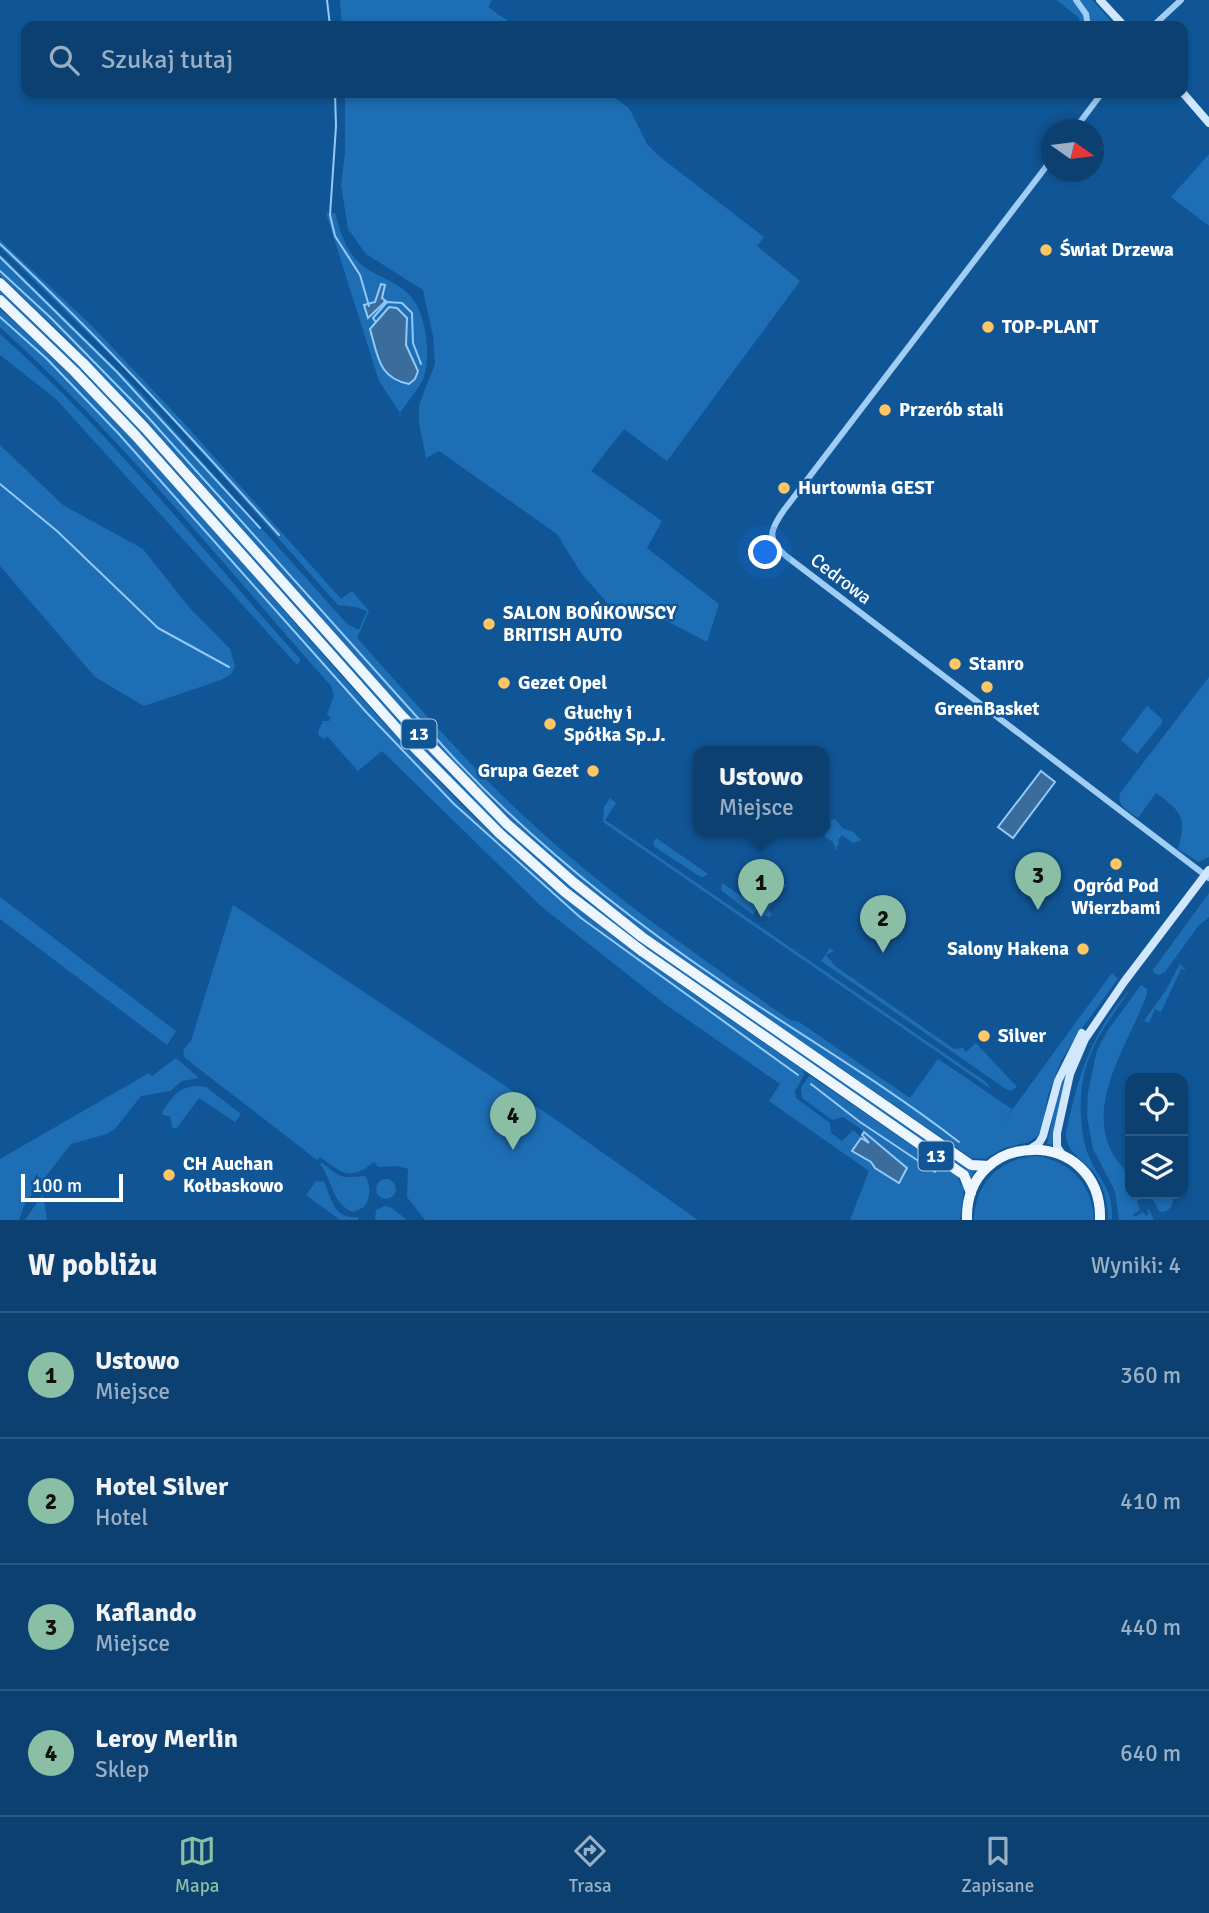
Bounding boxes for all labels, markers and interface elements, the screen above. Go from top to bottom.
search box [21,21,1188,98]
icon: search [45,41,83,79]
text: Szukaj tutaj [101,44,233,76]
north arrow [1041,119,1104,182]
place label: Świat Drzewa [1060,238,1174,262]
marker: Świat Drzewa [1038,242,1054,258]
place label: TOP-PLANT [1002,315,1099,339]
marker: TOP-PLANT [980,319,996,335]
place label: Przerób stali [899,398,1004,422]
marker: Przerób stali [877,402,893,418]
place label: Hurtownia GEST [798,476,934,500]
marker: Hurtownia GEST [776,480,792,496]
your location [748,535,782,569]
street label: Cedrowa [806,548,876,610]
place label: SALON BOŃKOWSCY BRITISH AUTO [503,601,677,647]
marker: SALON BOŃKOWSCY BRITISH AUTO [481,616,497,632]
place label: Stanro [969,652,1024,676]
marker: Stanro [947,656,963,672]
place label: Gezet Opel [518,671,607,695]
marker: Gezet Opel [496,675,512,691]
marker: GreenBasket [979,679,995,695]
place label: GreenBasket [935,697,1039,721]
place label: Głuchy i Spółka Sp.J. [564,701,666,747]
marker: Głuchy i Spółka Sp.J. [542,716,558,732]
road number: 13 [402,720,436,748]
popup [693,746,829,837]
place label: Grupa Gezet [478,759,579,783]
text: Ustowo [719,761,803,793]
marker: Grupa Gezet [585,763,601,779]
text: Miejsce [719,793,794,822]
pin: 3 [1015,852,1061,910]
marker: Ogród Pod Wierzbami [1108,856,1124,872]
pin: 1 [738,859,784,917]
place label: Ogród Pod Wierzbami [1071,874,1161,920]
pin: 2 [860,895,906,953]
place label: Salony Hakena [947,937,1069,961]
marker: Salony Hakena [1075,941,1091,957]
place label: Silver [998,1024,1046,1048]
marker: Silver [976,1028,992,1044]
map controls [1125,1073,1188,1199]
button: locate [1125,1073,1188,1136]
pin: 4 [490,1092,536,1150]
button: layers [1125,1136,1188,1199]
road number: 13 [918,1142,954,1170]
place label: CH Auchan Kołbaskowo [183,1152,283,1198]
marker: CH Auchan Kołbaskowo [161,1167,177,1183]
scale bar [21,1171,122,1203]
text: 100 m [32,1174,82,1198]
text: W pobliżu [28,1247,157,1284]
text: Wyniki: 4 [1091,1251,1181,1280]
text: Ustowo [95,1345,180,1377]
text: 1 [45,1361,57,1390]
text: 360 m [1120,1361,1181,1390]
text: Miejsce [95,1377,170,1406]
text: Hotel Silver [95,1471,228,1503]
text: 2 [45,1487,57,1516]
text: 410 m [1120,1487,1181,1516]
text: Hotel [95,1503,148,1532]
text: Kaflando [95,1597,197,1629]
text: 3 [45,1613,57,1642]
text: 440 m [1120,1613,1181,1642]
text: Miejsce [95,1629,170,1658]
text: Leroy Merlin [95,1723,238,1755]
text: 4 [45,1739,57,1768]
text: 640 m [1120,1739,1181,1768]
text: Sklep [95,1755,149,1784]
tab: Mapa [175,1832,219,1898]
tab: Trasa [569,1832,612,1898]
tab: Zapisane [961,1832,1034,1898]

